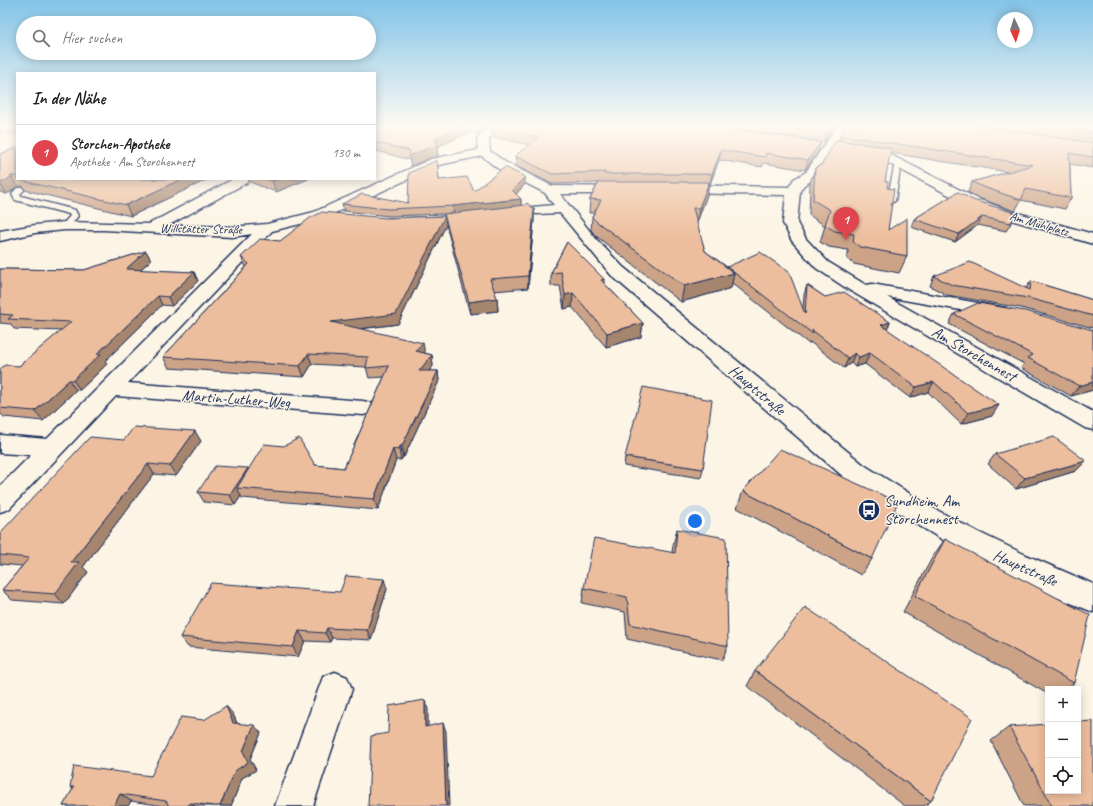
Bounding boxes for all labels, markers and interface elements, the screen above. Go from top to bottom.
north arrow [997,12,1033,48]
search box [16,16,376,60]
icon: search [30,27,52,49]
text: Hier suchen [62,29,122,48]
text: In der Nähe [32,88,105,109]
text: Storchen-Apotheke [70,135,169,154]
text: 1 [42,145,48,161]
text: 130 m [332,145,360,161]
text: Apotheke · Am Storchennest [70,154,194,170]
pin: 1 [833,207,859,240]
street label: Am Mühlplatz [1008,208,1071,240]
street label: Willstätter Straße [160,220,243,238]
street label: Am Storchennest [928,322,1022,387]
street label: Hauptstraße [725,361,791,421]
street label: Martin-Luther-Weg [181,385,292,413]
place label: Sundheim, Am Storchennest [884,491,961,529]
bus stop icon: Sundheim, Am Storchennest [856,497,882,523]
your location [685,511,705,531]
street label: Hauptstraße [990,545,1062,592]
map controls [1045,686,1081,794]
button: + [1045,686,1081,722]
button: − [1045,722,1081,758]
button: locate [1045,758,1081,794]

